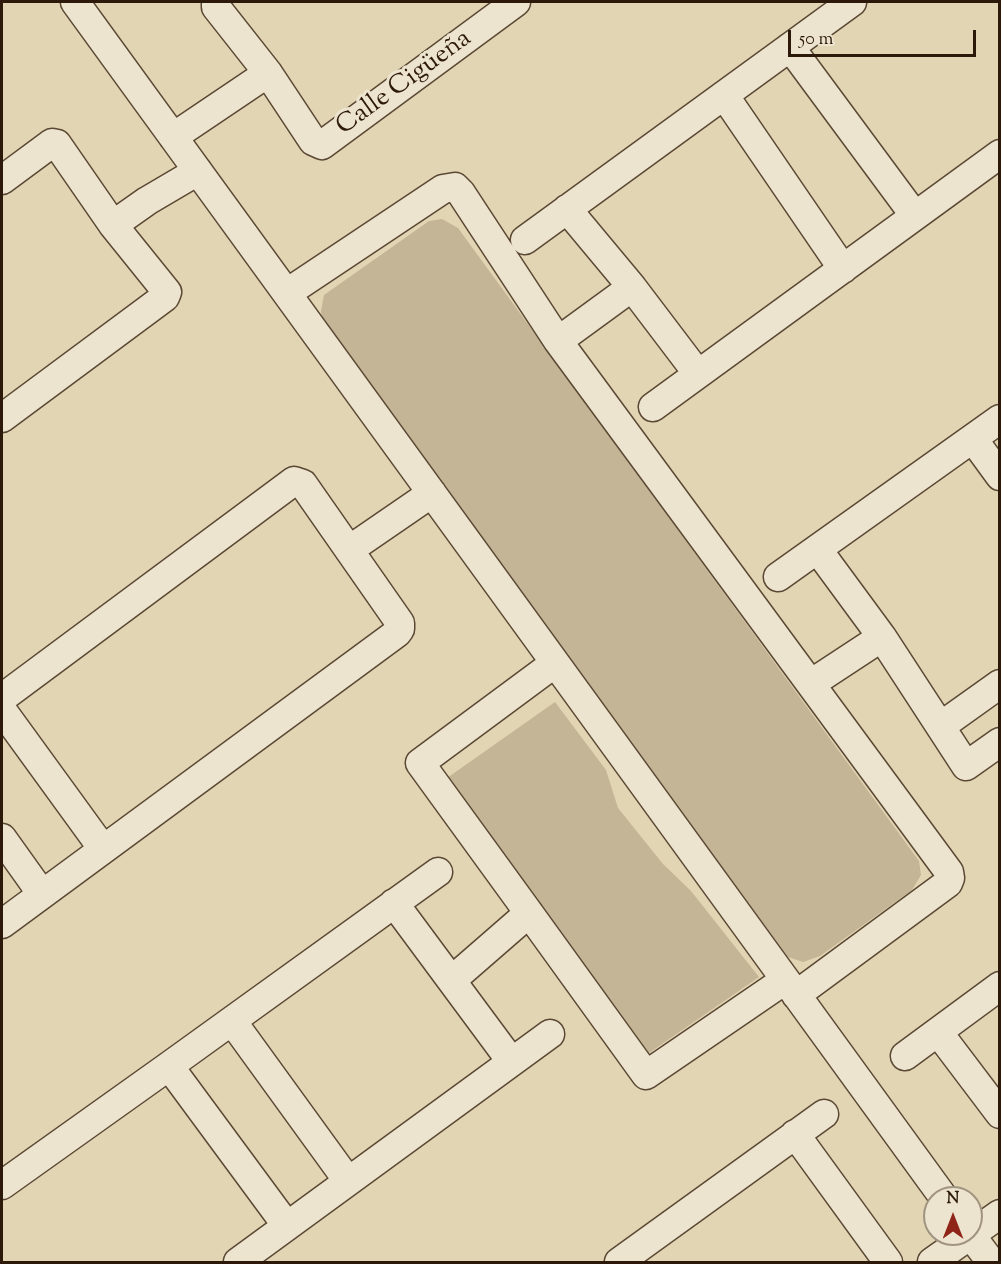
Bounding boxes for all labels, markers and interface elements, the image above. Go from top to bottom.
scale bar [791,18,978,56]
street label: Calle Cigüeña [331,25,479,143]
text: 50 m [799,27,833,53]
north arrow [923,1186,983,1246]
text: N [947,1188,959,1211]

